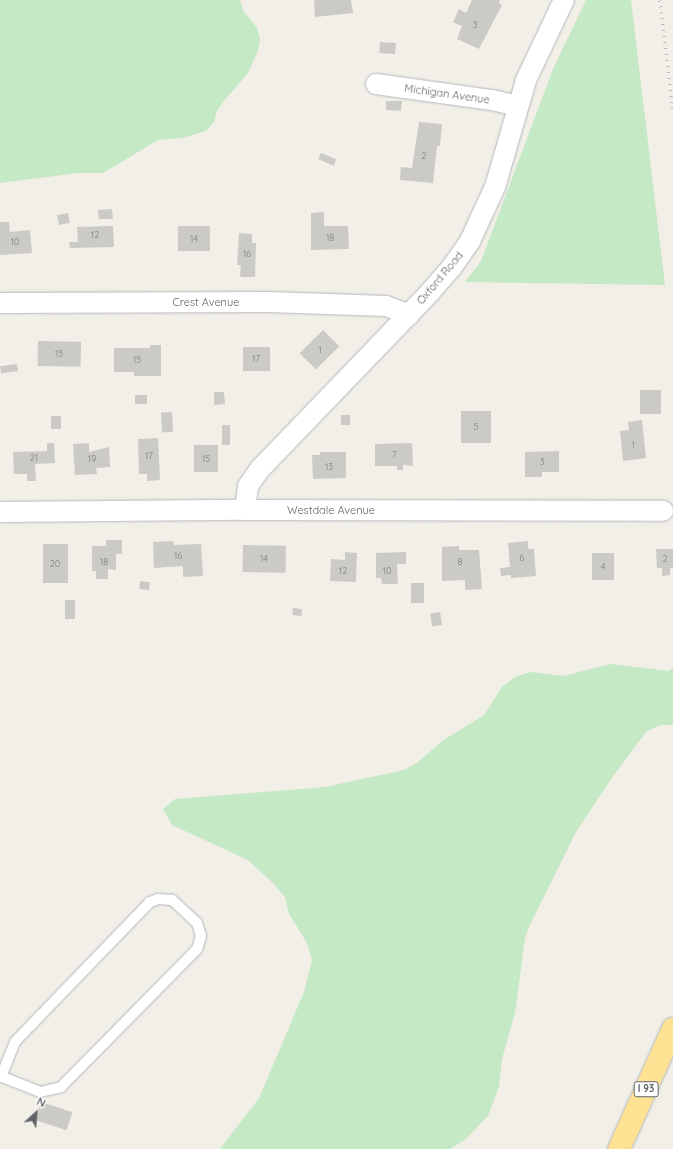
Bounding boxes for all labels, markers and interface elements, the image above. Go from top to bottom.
house number: 3 [473,20,477,30]
street label: Michigan Avenue [403,81,491,107]
house number: 2 [422,151,426,161]
house number: 12 [91,230,99,240]
house number: 18 [326,233,334,243]
house number: 14 [190,234,198,244]
house number: 10 [11,237,19,247]
house number: 16 [243,249,251,259]
street label: Oxford Road [414,249,466,307]
street label: Crest Avenue [173,295,239,309]
house number: 1 [318,345,322,355]
house number: 13 [55,349,63,359]
house number: 17 [252,354,260,364]
house number: 15 [133,355,141,365]
house number: 5 [474,422,478,432]
house number: 1 [631,440,635,450]
house number: 7 [392,450,396,460]
house number: 17 [145,451,153,461]
house number: 21 [30,453,38,463]
house number: 19 [88,454,96,464]
house number: 15 [202,454,210,464]
house number: 3 [540,457,544,467]
house number: 13 [325,462,333,472]
street label: Westdale Avenue [287,503,375,517]
house number: 16 [174,551,182,561]
house number: 6 [520,553,524,563]
house number: 14 [260,554,268,564]
house number: 2 [663,554,667,564]
house number: 18 [100,557,108,567]
house number: 8 [458,557,462,567]
house number: 20 [50,559,60,569]
house number: 4 [601,562,605,572]
house number: 12 [339,566,347,576]
house number: 10 [383,566,391,576]
road number: I 93 [633,1081,659,1097]
north arrow [16,1093,56,1133]
text: N [35,1094,48,1110]

